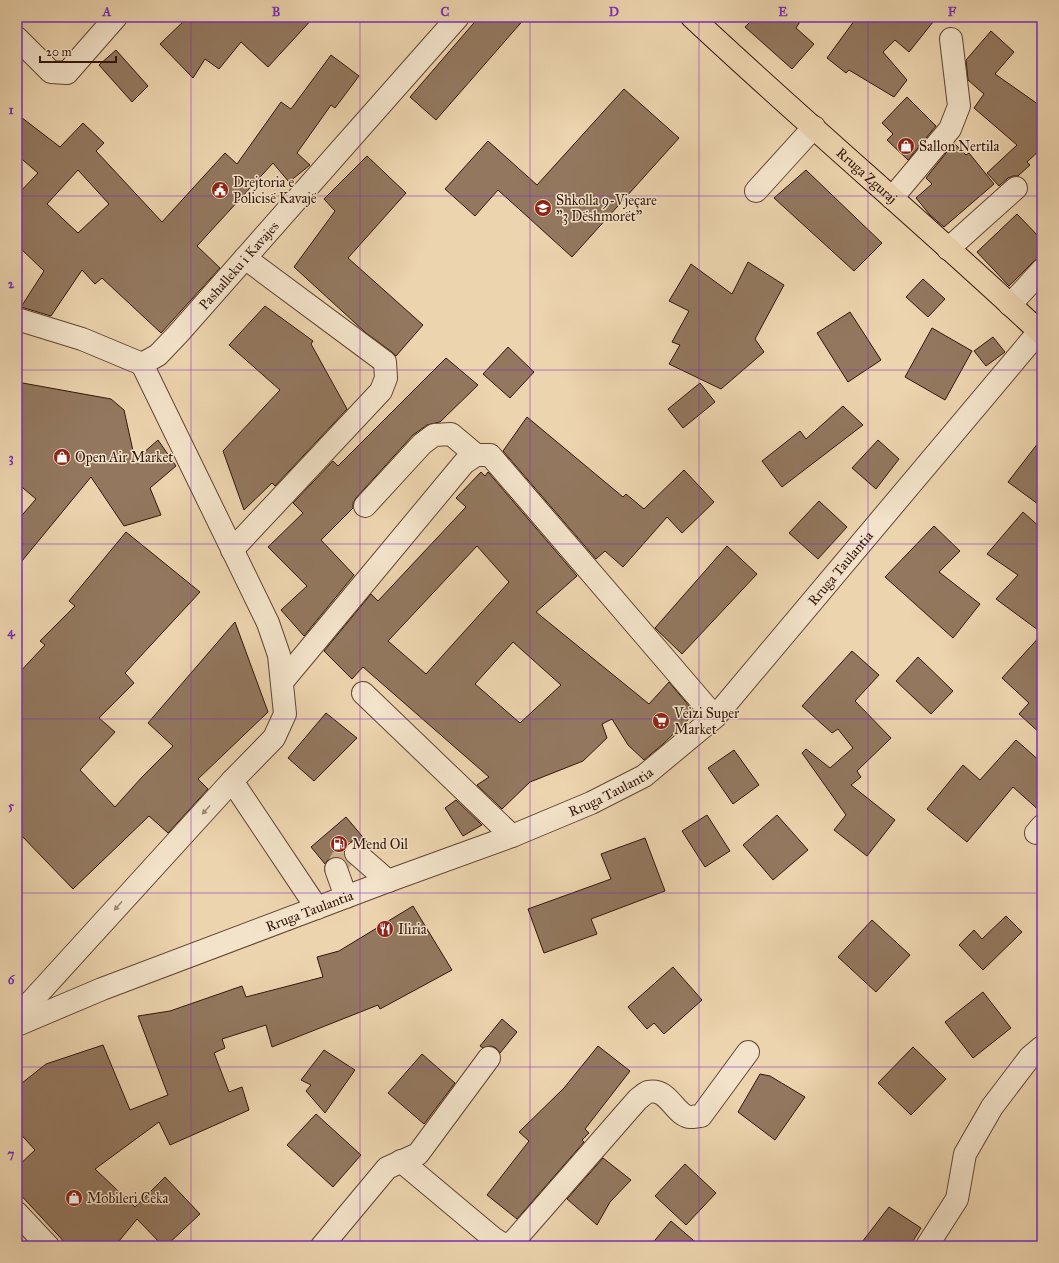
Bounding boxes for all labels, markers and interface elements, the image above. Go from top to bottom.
text: A [102,4,112,20]
text: B [272,4,281,20]
text: C [441,4,450,20]
text: D [609,4,619,20]
text: E [778,4,788,20]
text: F [948,4,957,20]
scale bar [40,38,116,64]
text: 20 m [46,45,72,59]
text: 1 [8,102,14,118]
shop icon: Sallon Nertila [896,136,916,156]
place label: Sallon Nertila [919,138,1000,155]
street label: Rruga Zguraj [833,144,900,207]
place label: Drejtoria e Policisë Kavajë [233,174,317,207]
public building icon: Drejtoria e Policisë Kavajë [210,180,230,200]
place label: Shkolla 9-Vjeçare "3 Dëshmorët" [556,192,657,225]
school or university icon: Shkolla 9-Vjeçare "3 Dëshmorët" [533,198,553,218]
street label: Pashalleku i Kavajes [195,218,283,313]
text: 2 [8,276,15,292]
shop icon: Open Air Market [52,447,72,467]
place label: Open Air Market [75,449,173,466]
text: 3 [8,450,14,466]
street label: Rruga Taulantia [804,527,877,609]
text: 4 [7,624,15,640]
place label: Veizi Super Market [673,705,740,738]
supermarket icon: Veizi Super Market [651,711,671,731]
street label: Rruga Taulantia [566,764,657,820]
text: 5 [8,798,15,814]
one-way arrow [201,804,210,815]
fuel station icon: Mend Oil [329,834,349,854]
place label: Mend Oil [352,836,408,853]
street label: Rruga Taulantia [263,887,356,935]
one-way arrow [114,901,123,911]
restaurant icon: Iliria [375,919,395,939]
place label: Iliria [398,921,427,938]
text: 6 [8,972,16,988]
text: 7 [8,1146,15,1162]
shop icon: Mobileri Ceka [64,1188,84,1208]
place label: Mobileri Ceka [87,1190,169,1207]

